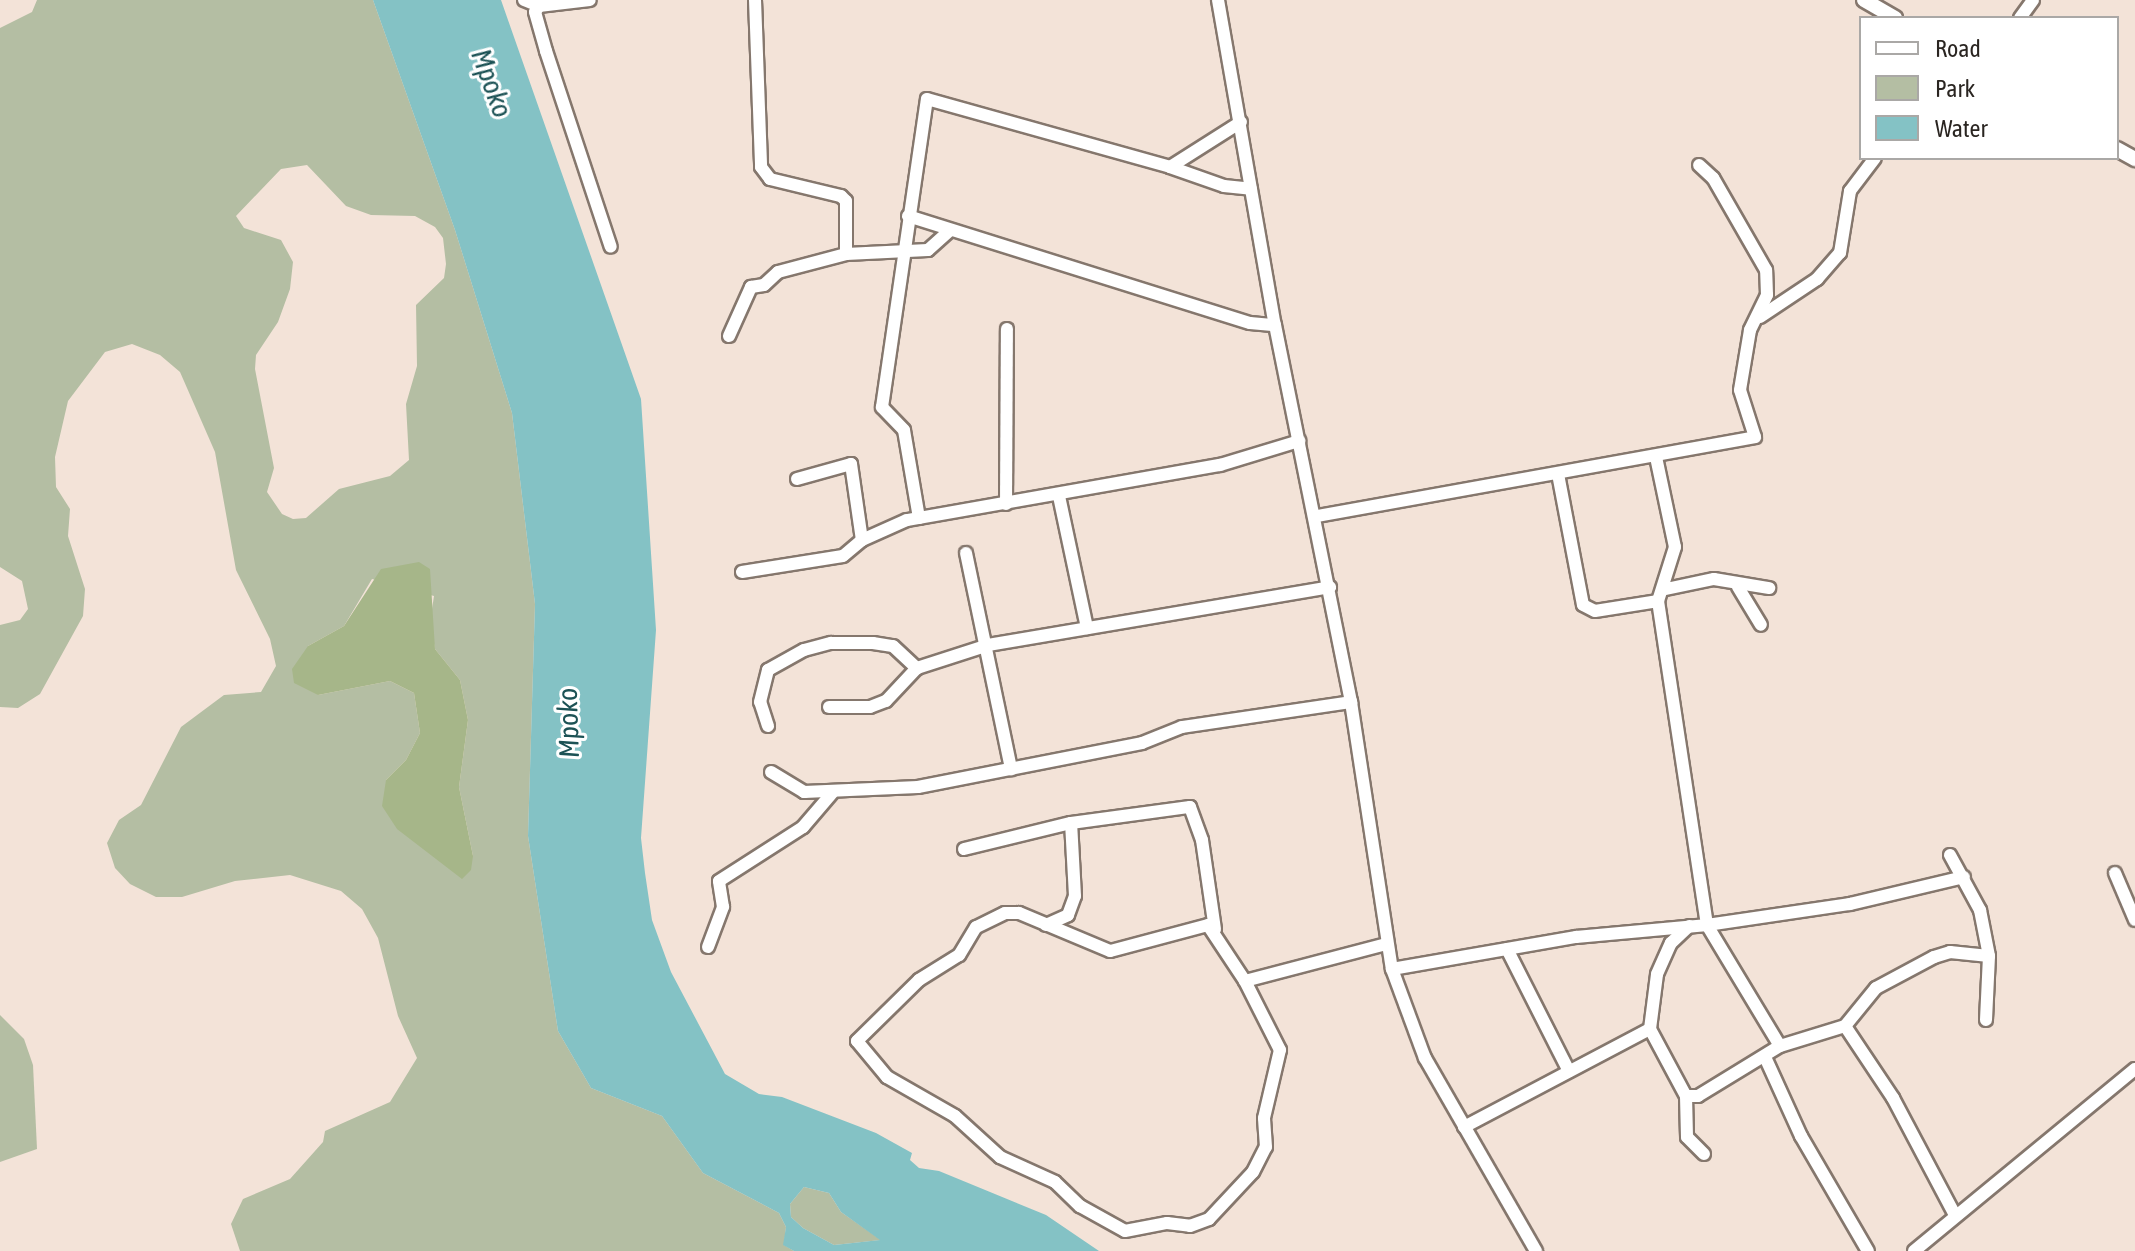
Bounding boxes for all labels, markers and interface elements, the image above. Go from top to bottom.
legend [1859,16,2119,160]
text: Road [1935,35,1981,62]
water label: Mpoko [464,44,520,122]
text: Park [1935,75,1975,102]
text: Water [1935,115,1988,142]
water label: Mpoko [550,687,586,759]

